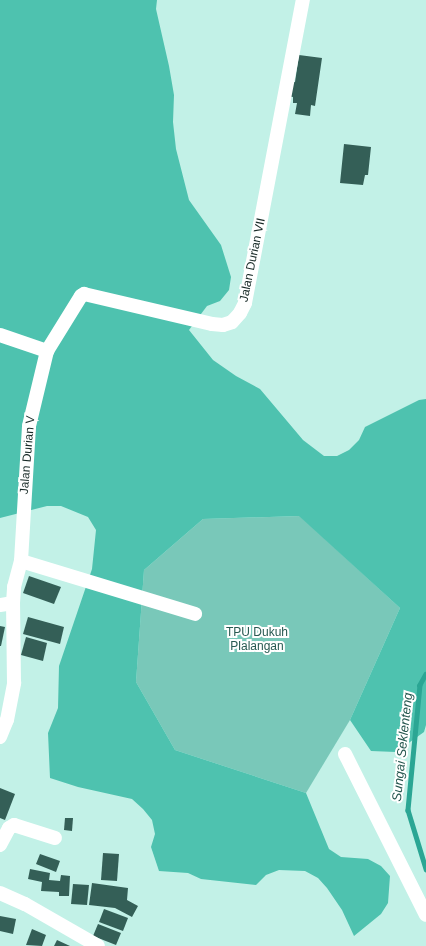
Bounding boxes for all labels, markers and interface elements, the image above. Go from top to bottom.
street label: Jalan Durian VII [237,217,269,303]
street label: Jalan Durian V [17,415,39,495]
park label: TPU Dukuh Plalangan [226,626,288,654]
water label: Sungai Seklenteng [390,692,416,802]

